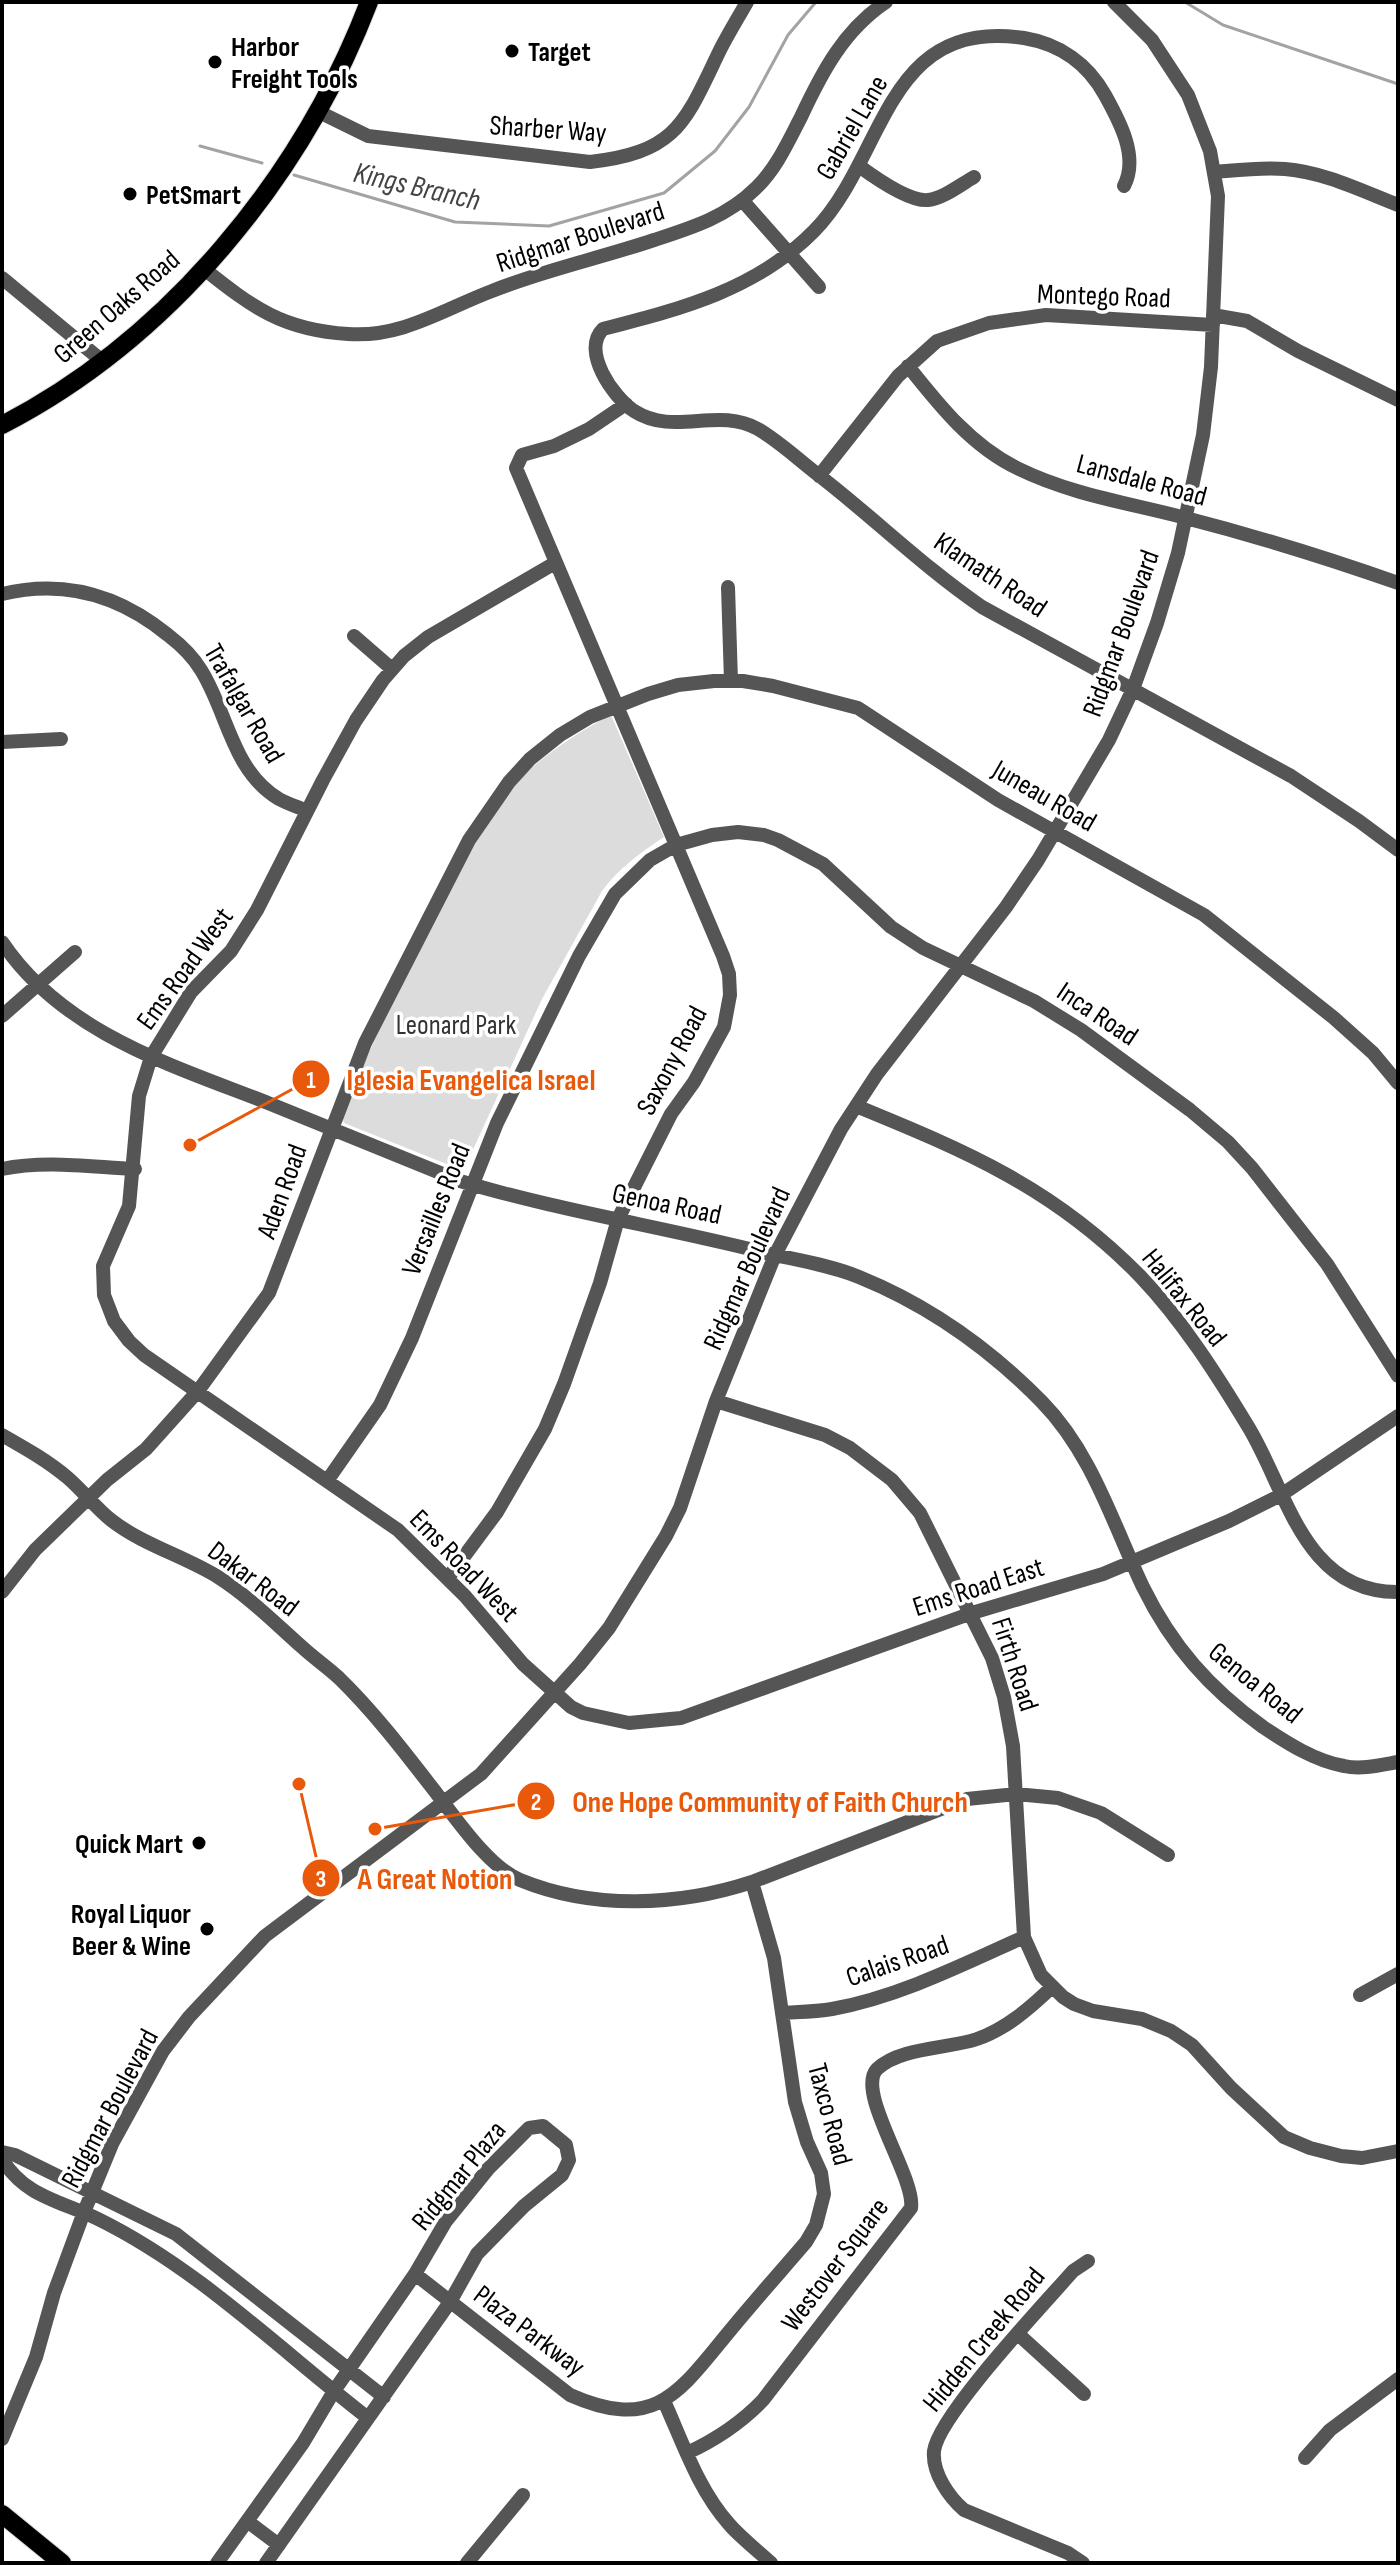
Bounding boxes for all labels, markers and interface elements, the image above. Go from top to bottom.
place label: Harbor Freight Tools [231,31,358,96]
place label: Target [528,36,591,69]
marker: Target [503,42,521,60]
marker: Harbor Freight Tools [206,53,224,71]
street label: Gabriel Lane [809,70,895,186]
street label: Sharber Way [488,109,608,150]
water label: Kings Branch [350,155,484,219]
place label: PetSmart [146,179,241,212]
marker: PetSmart [121,185,139,203]
street label: Ridgmar Boulevard [492,195,669,280]
street label: Green Oaks Road [47,243,187,371]
street label: Montego Road [1037,278,1171,315]
street label: Lansdale Road [1073,447,1210,514]
street label: Klamath Road [927,525,1053,625]
street label: Ridgmar Boulevard [1076,546,1167,721]
street label: Trafalgar Road [196,638,291,769]
street label: Juneau Road [986,753,1102,839]
street label: Ems Road West [130,901,241,1036]
street label: Inca Road [1050,975,1144,1053]
street label: Saxony Road [630,1001,715,1121]
park label: Leonard Park [396,1009,516,1042]
callout: Iglesia Evangelica Israel [291,1052,612,1106]
text: Iglesia Evangelica Israel [347,1063,595,1099]
text: 1 [306,1066,316,1095]
street label: Versailles Road [395,1139,478,1280]
street label: Aden Road [250,1140,315,1244]
street label: Genoa Road [609,1177,724,1232]
street label: Ridgmar Boulevard [697,1182,798,1355]
street label: Halifax Road [1134,1242,1233,1353]
street label: Ems Road West [402,1503,525,1629]
street label: Dakar Road [201,1534,305,1624]
street label: Ems Road East [909,1551,1048,1624]
street label: Firth Road [984,1614,1045,1715]
street label: Genoa Road [1202,1635,1308,1731]
callout: One Hope Community of Faith Church [516,1774,984,1828]
text: One Hope Community of Faith Church [572,1785,968,1821]
text: 2 [531,1788,541,1817]
place label: Quick Mart [75,1828,183,1861]
marker: Quick Mart [190,1834,208,1852]
callout: A Great Notion [301,1851,528,1905]
text: A Great Notion [357,1862,512,1898]
text: 3 [316,1865,326,1894]
place label: Royal Liquor Beer & Wine [71,1898,191,1963]
marker: Royal Liquor Beer & Wine [198,1920,216,1938]
street label: Calais Road [842,1929,953,1994]
street label: Ridgmar Boulevard [55,2024,166,2194]
street label: Taxco Road [800,2060,859,2169]
street label: Ridgmar Plaza [405,2115,513,2237]
street label: Westover Square [774,2192,896,2338]
street label: Hidden Creek Road [916,2261,1052,2419]
street label: Plaza Parkway [467,2279,591,2384]

